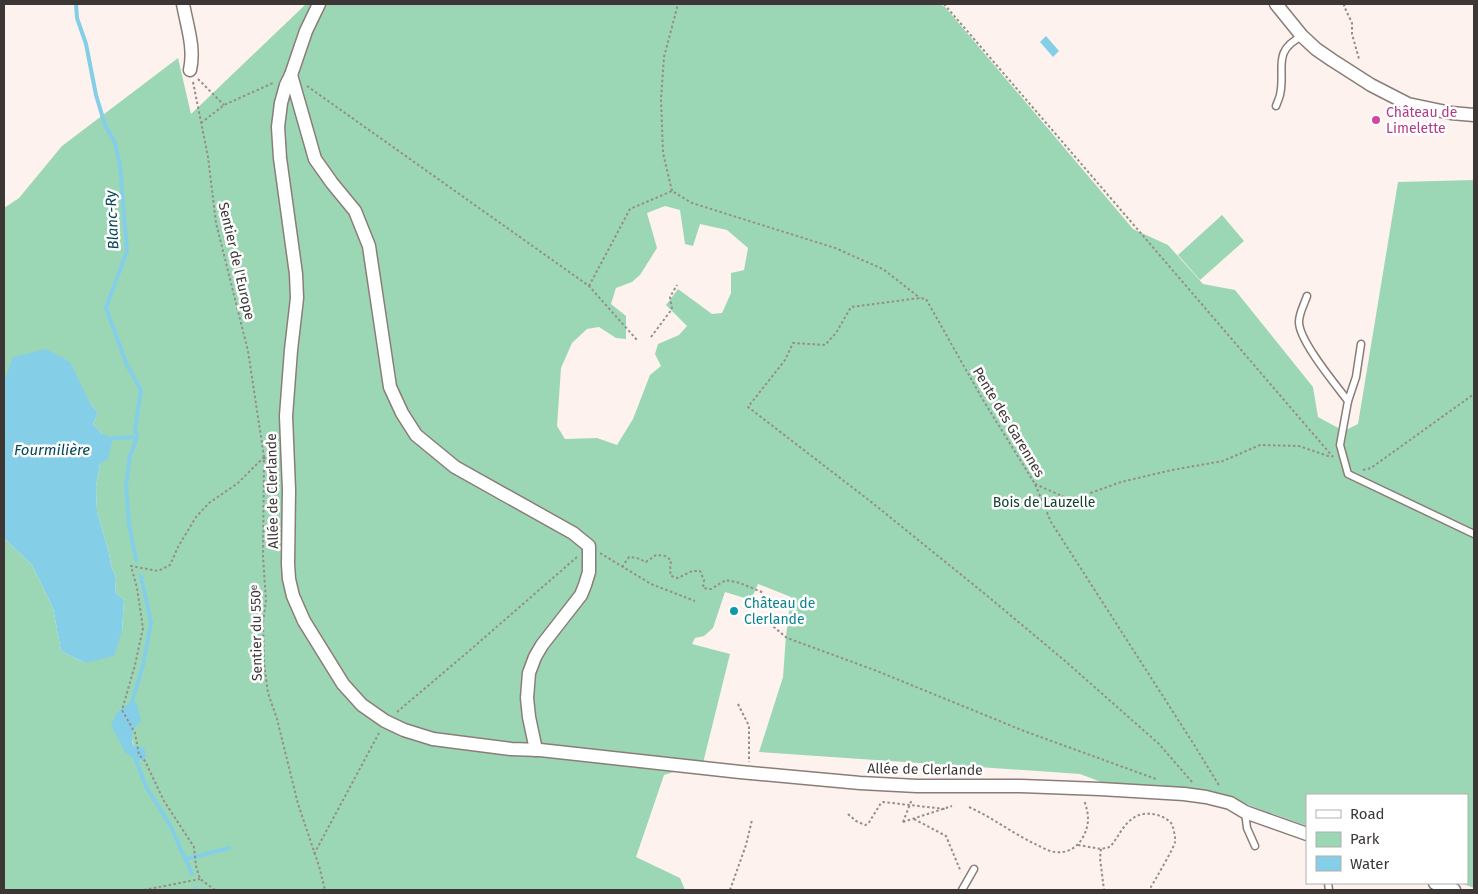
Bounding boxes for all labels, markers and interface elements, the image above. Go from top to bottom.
place label: Château de Limelette [1386,104,1457,137]
marker: Château de Limelette [1370,114,1382,126]
water label: Blanc-Ry [101,189,123,250]
street label: Sentier de l'Europe [215,201,258,322]
street label: Pente des Garennes [969,364,1048,481]
street label: Allée de Clerlande [263,433,282,549]
water label: Fourmilière [14,441,90,459]
park label: Bois de Lauzelle [993,494,1095,511]
street label: Sentier du 550ᵉ [247,585,266,681]
place label: Château de Clerlande [744,595,815,628]
marker: Château de Clerlande [728,605,740,617]
street label: Allée de Clerlande [867,760,983,779]
legend [1306,794,1468,884]
text: Road [1350,805,1385,823]
text: Park [1350,830,1380,848]
text: Water [1350,855,1389,873]

